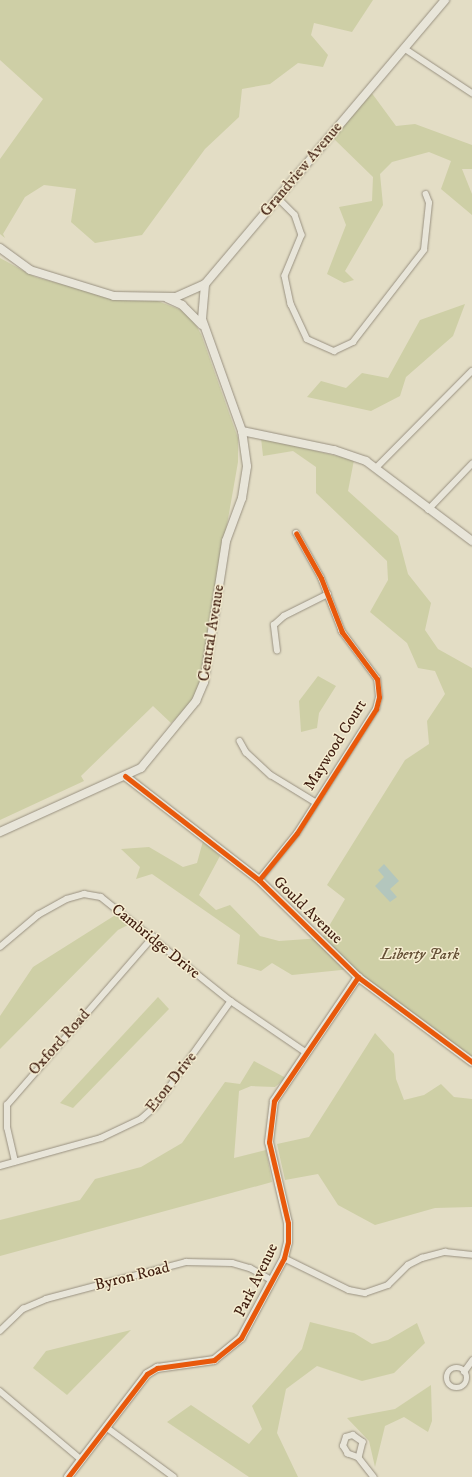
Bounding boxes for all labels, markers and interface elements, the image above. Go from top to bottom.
street label: Grandview Avenue [256,118,346,220]
street label: Central Avenue [194,583,228,683]
street label: Maywood Court [299,696,371,794]
street label: Gould Avenue [269,872,347,948]
street label: Cambridge Drive [108,899,204,983]
park label: Liberty Park [381,944,459,964]
street label: Oxford Road [24,1005,94,1079]
street label: Eton Drive [141,1048,201,1116]
street label: Park Avenue [230,1240,282,1320]
street label: Byron Road [93,1257,171,1295]

